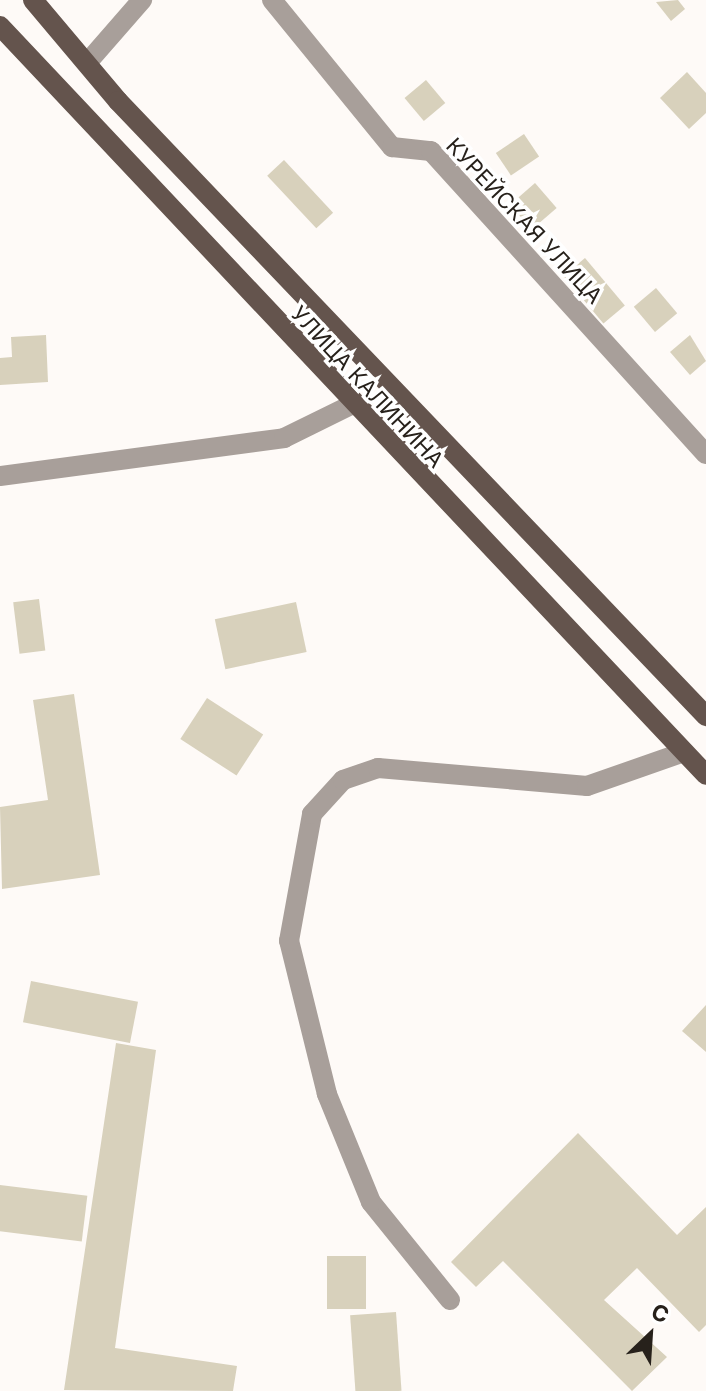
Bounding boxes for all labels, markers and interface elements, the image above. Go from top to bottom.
street label: КУРЕЙСКАЯ УЛИЦА [440,133,608,309]
street label: УЛИЦА КАЛИНИНА [285,301,449,473]
north arrow [610,1295,690,1375]
text: С [647,1298,673,1328]

